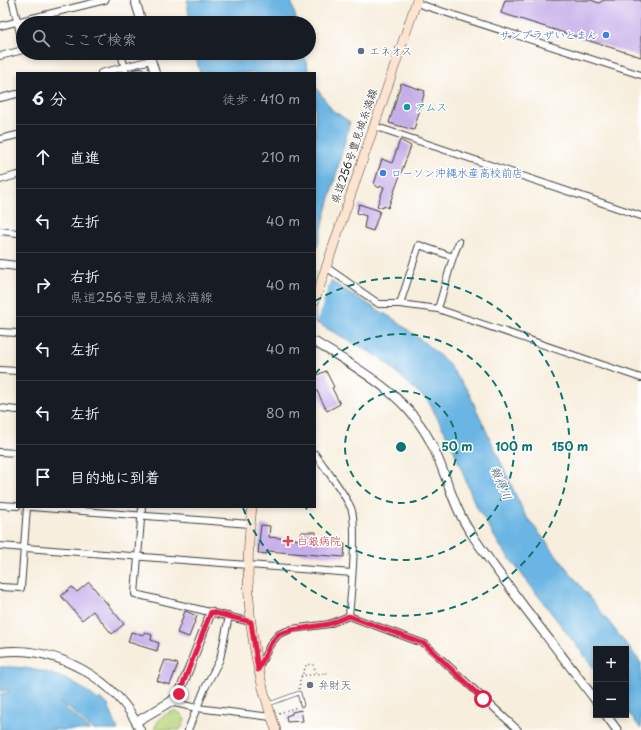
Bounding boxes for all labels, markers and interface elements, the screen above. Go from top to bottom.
search box [16,16,316,60]
place label: サンプラザいとまん [499,26,598,43]
icon: search [30,27,52,49]
text: ここで検索 [62,27,137,50]
marker: サンプラザいとまん [601,30,611,40]
place label: エネオス [369,42,412,59]
marker: エネオス [356,46,366,56]
text: 6 分 [32,85,66,111]
street label: 県道256号豊見城糸満線 [326,86,381,206]
text: 徒歩 · 410 m [223,89,300,108]
place label: アムス [415,98,447,115]
marker: アムス [402,102,412,112]
text: 直進 [70,145,100,168]
icon: ahead [32,146,54,168]
text: 210 m [261,147,300,166]
place label: ローソン沖縄水産高校前店 [391,164,523,181]
marker: ローソン沖縄水産高校前店 [378,168,388,178]
text: 左折 [70,209,100,232]
icon: left [32,210,54,232]
text: 40 m [266,211,300,230]
text: 右折 [70,264,100,287]
icon: right [32,274,54,296]
text: 40 m [266,275,300,294]
text: 県道256号豊見城糸満線 [70,287,213,306]
text: 左折 [70,337,100,360]
icon: left [32,338,54,360]
text: 40 m [266,339,300,358]
text: 左折 [70,401,100,424]
icon: left [32,402,54,424]
text: 80 m [266,403,300,422]
text: 50 m [441,437,473,455]
text: 100 m [495,437,533,455]
text: 150 m [552,437,588,455]
centre of rings [394,440,408,454]
water label: 報得川 [487,463,517,503]
text: 目的地に到着 [70,465,160,488]
icon: arrive [32,466,54,488]
place label: 白銀病院 [297,532,341,549]
marker: 白銀病院 [282,535,294,547]
map controls [593,646,629,718]
button: + [593,646,629,682]
place label: 弁財天 [318,676,351,693]
marker: 弁財天 [305,680,315,690]
button: − [593,682,629,718]
route end [170,685,188,703]
route start [474,690,492,708]

